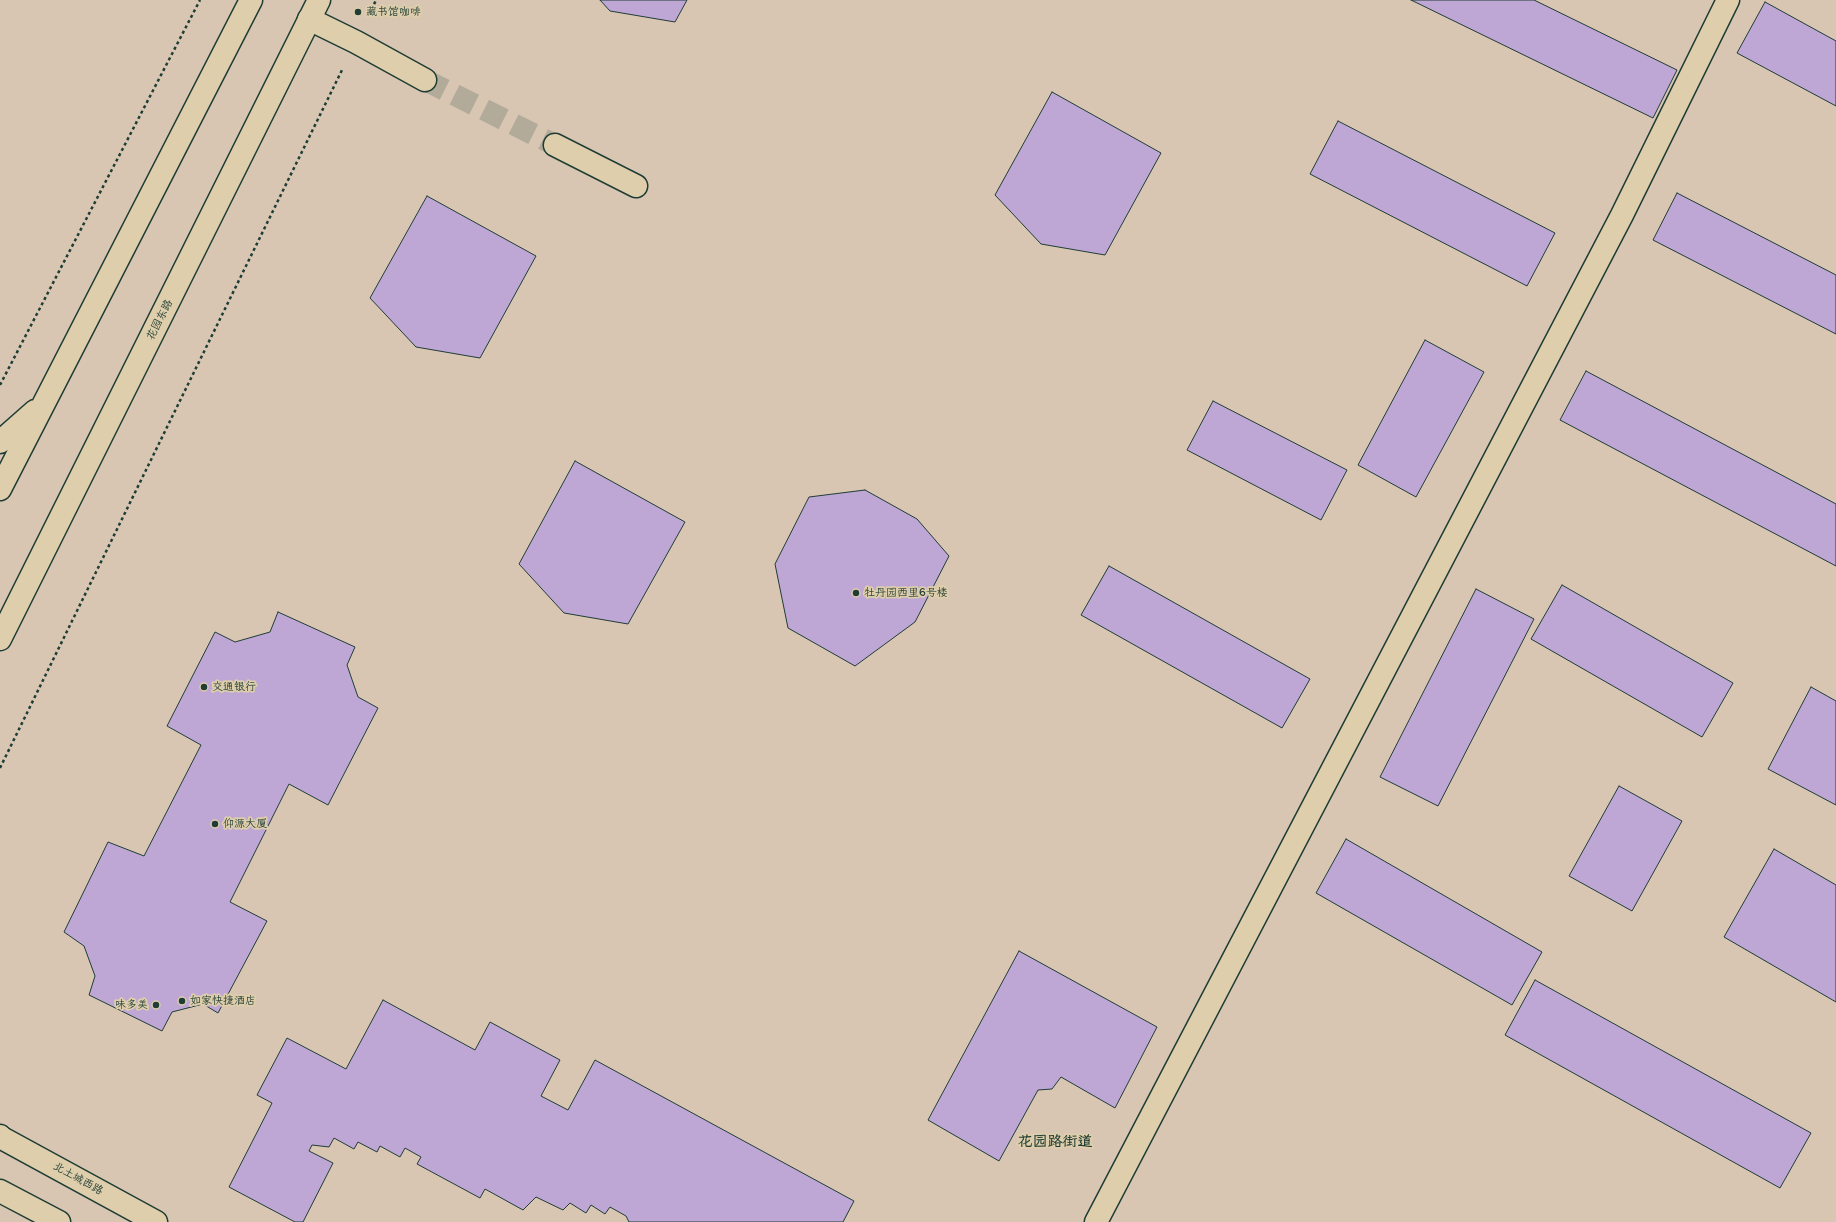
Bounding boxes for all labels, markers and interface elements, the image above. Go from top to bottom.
place label: 藏书馆咖啡 [366,5,421,19]
marker: 藏书馆咖啡 [353,7,363,17]
street label: 花园东路 [144,297,176,343]
place label: 牡丹园西里6号楼 [864,586,948,600]
marker: 牡丹园西里6号楼 [851,588,861,598]
place label: 交通银行 [212,680,256,694]
marker: 交通银行 [199,682,209,692]
place label: 仰源大厦 [223,817,267,831]
marker: 仰源大厦 [210,819,220,829]
place label: 如家快捷酒店 [190,994,256,1008]
marker: 如家快捷酒店 [177,996,187,1006]
place label: 味多美 [115,998,148,1012]
marker: 味多美 [151,1000,161,1010]
district label: 花园路街道 [1018,1133,1092,1151]
street label: 北土城西路 [51,1160,105,1198]

